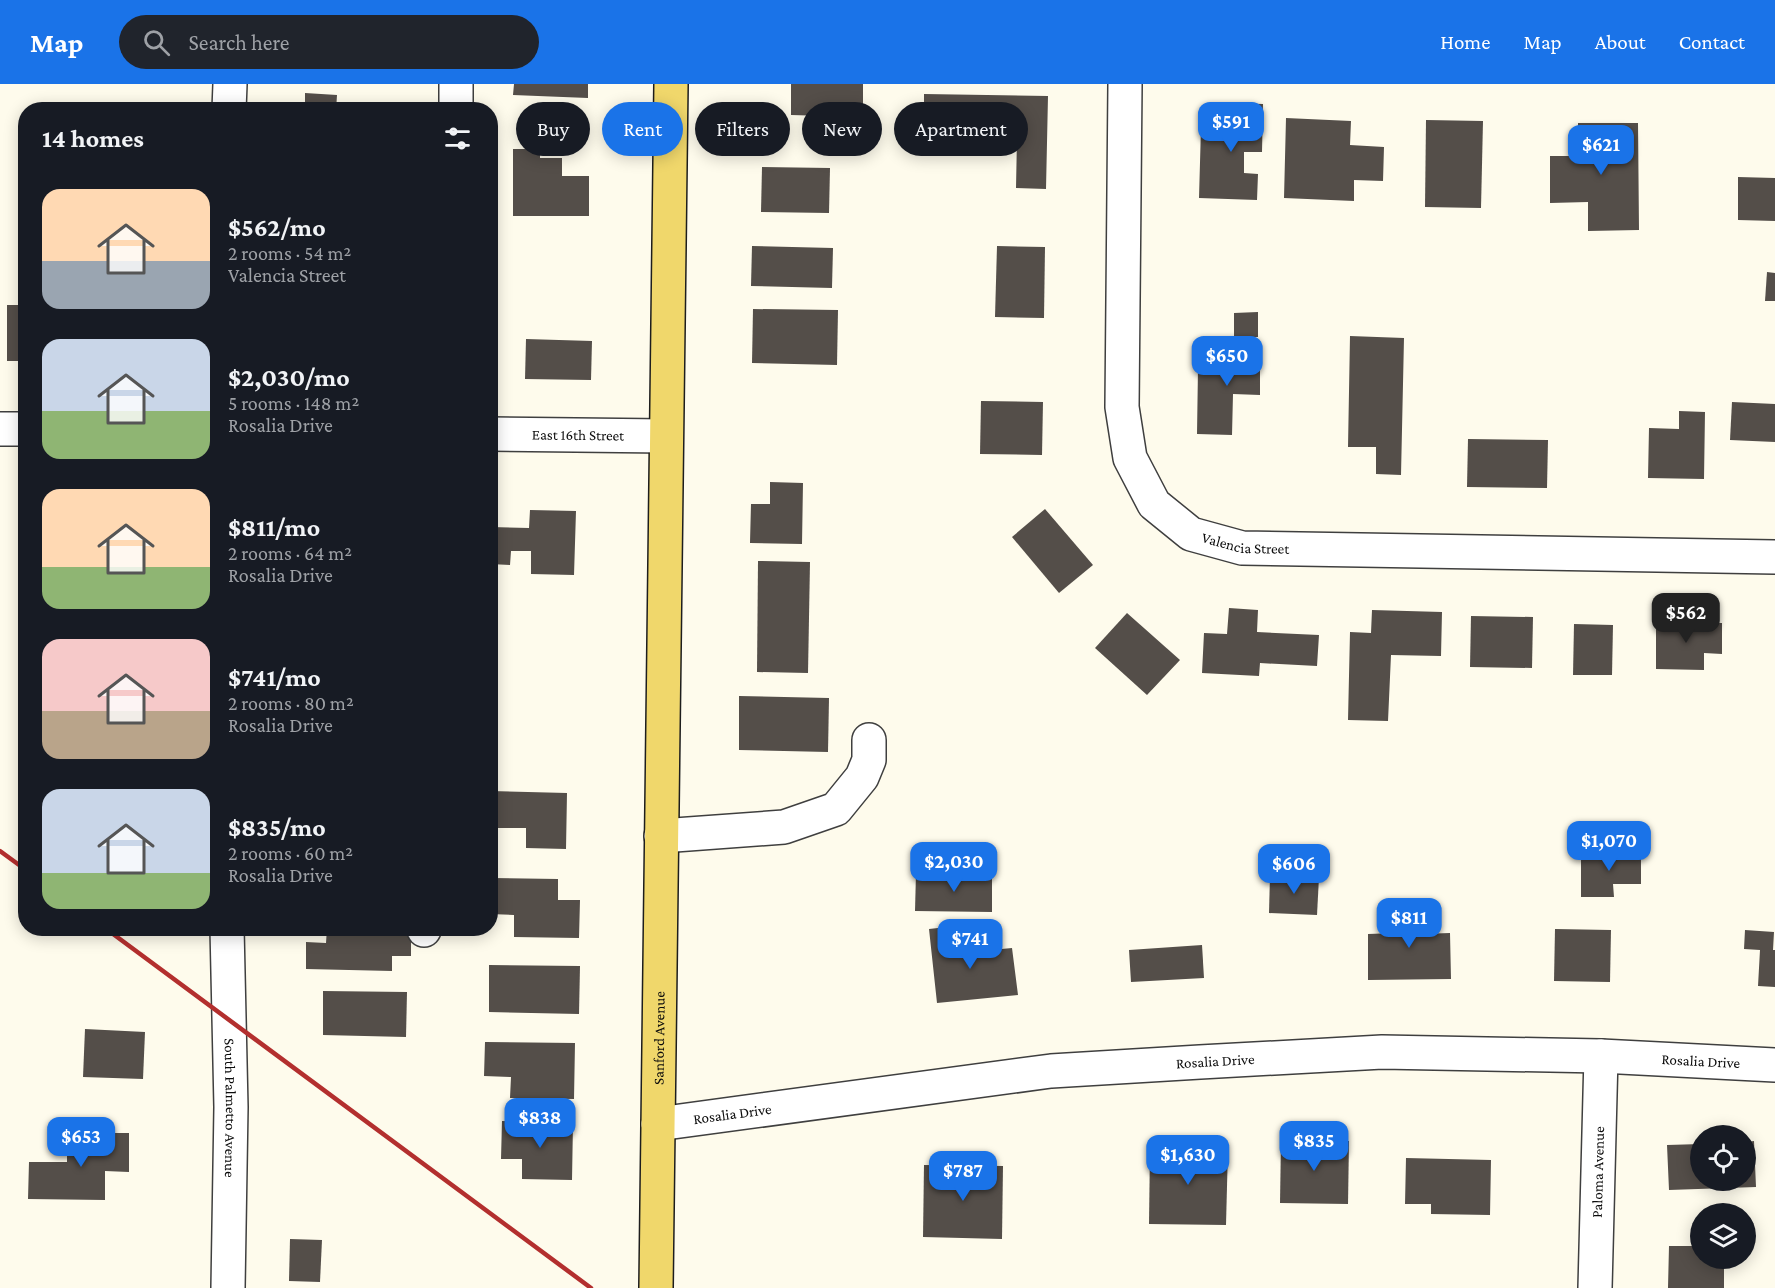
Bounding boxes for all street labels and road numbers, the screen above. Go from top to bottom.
street label: East 16th Street [532,426,625,444]
street label: Valencia Street [1200,529,1290,557]
street label: Sanford Avenue [651,991,668,1085]
street label: South Palmetto Avenue [221,1038,239,1178]
street label: Rosalia Drive [1175,1051,1255,1071]
street label: Rosalia Drive [1661,1051,1741,1071]
street label: Rosalia Drive [692,1101,773,1127]
street label: Paloma Avenue [1589,1126,1607,1218]

